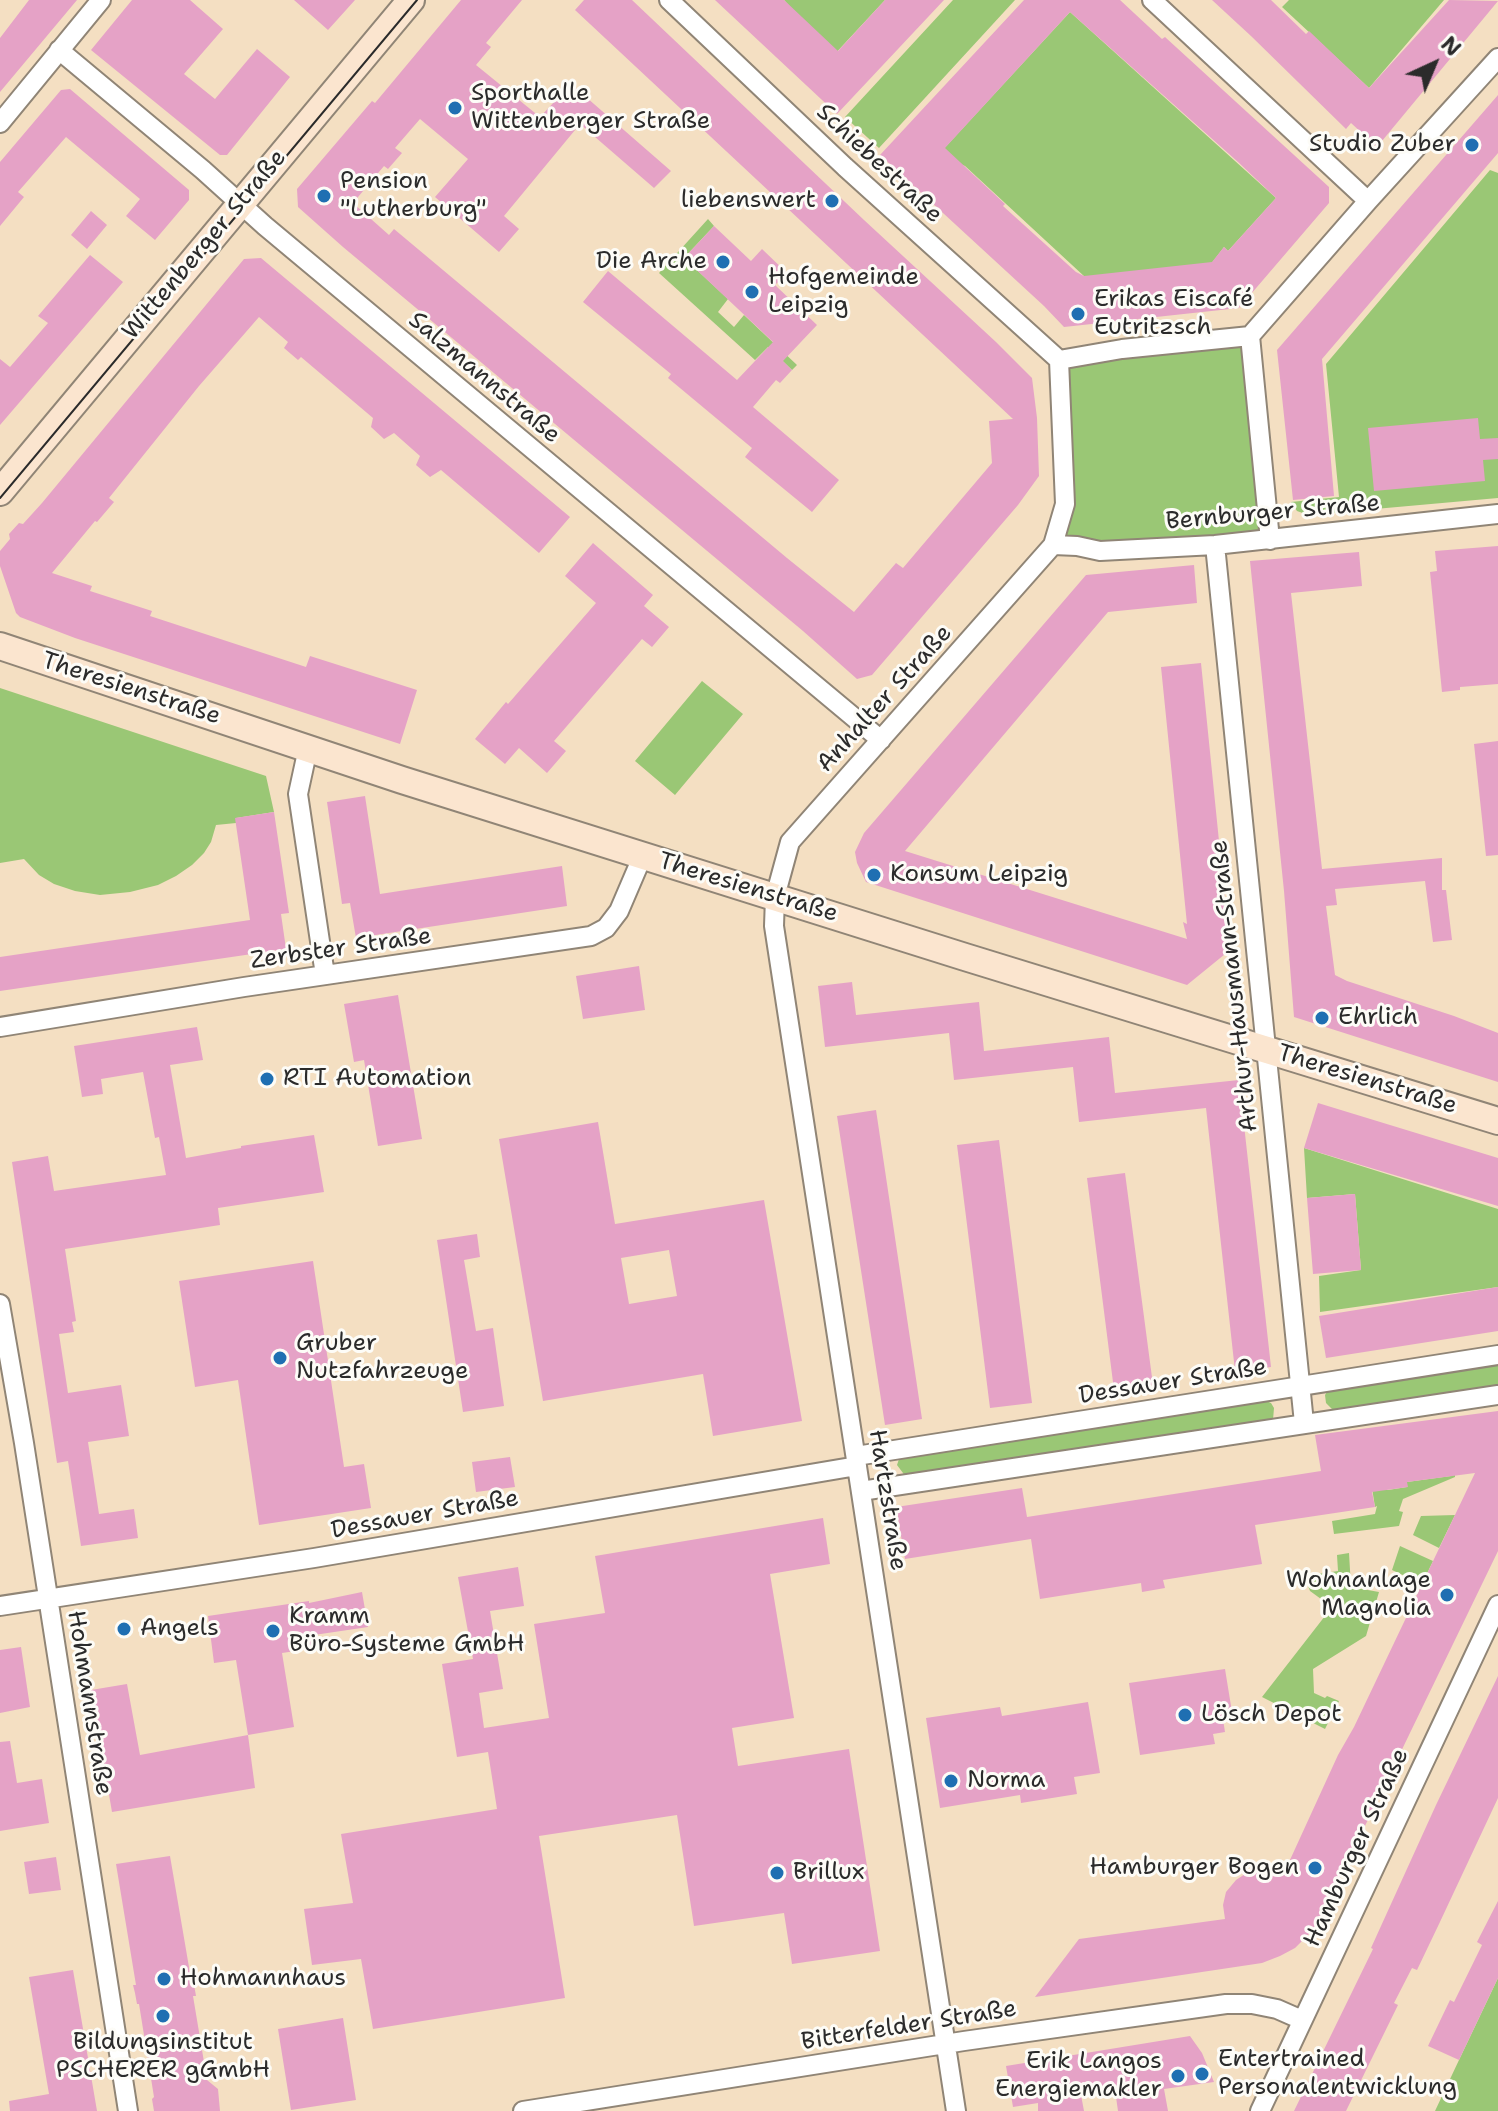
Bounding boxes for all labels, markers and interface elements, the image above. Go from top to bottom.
north arrow [1394,24,1474,104]
text: N [1435,30,1467,63]
place label: Sporthalle Wittenberger Straße [471,80,710,136]
street label: Schiebestraße [810,98,948,230]
marker: Sporthalle Wittenberger Straße [446,99,464,117]
place label: Studio Zuber [1309,131,1456,159]
marker: Studio Zuber [1463,136,1481,154]
street label: Wittenberger Straße [117,144,293,346]
place label: Pension "Lutherburg" [340,168,487,224]
marker: Pension "Lutherburg" [315,187,333,205]
place label: liebenswert [681,187,816,215]
marker: liebenswert [823,192,841,210]
place label: Die Arche [596,248,707,276]
marker: Die Arche [714,253,732,271]
place label: Hofgemeinde Leipzig [768,264,919,320]
marker: Hofgemeinde Leipzig [743,283,761,301]
place label: Erikas Eiscafé Eutritzsch [1094,286,1253,342]
marker: Erikas Eiscafé Eutritzsch [1069,305,1087,323]
street label: Salzmannstraße [402,306,566,450]
street label: Bernburger Straße [1165,489,1381,537]
street label: Anhalter Straße [811,619,959,779]
street label: Theresienstraße [38,647,224,731]
street label: Arthur-Hausmann-Straße [1205,839,1265,1133]
street label: Theresienstraße [655,847,841,929]
place label: Konsum Leipzig [890,861,1068,889]
marker: Konsum Leipzig [865,866,883,884]
street label: Zerbster Straße [249,922,433,976]
place label: Ehrlich [1338,1004,1418,1032]
marker: Ehrlich [1313,1009,1331,1027]
street label: Theresienstraße [1274,1039,1460,1121]
place label: RTI Automation [283,1065,471,1093]
marker: RTI Automation [258,1070,276,1088]
place label: Gruber Nutzfahrzeuge [296,1330,469,1386]
marker: Gruber Nutzfahrzeuge [271,1349,289,1367]
street label: Dessauer Straße [1077,1353,1269,1411]
street label: Hartzstraße [862,1427,912,1573]
street label: Dessauer Straße [329,1484,521,1546]
place label: Wohnanlage Magnolia [1286,1567,1431,1623]
marker: Wohnanlage Magnolia [1438,1586,1456,1604]
place label: Kramm Büro-Systeme GmbH [289,1603,525,1659]
street label: Hohmannstraße [60,1608,118,1798]
place label: Angels [140,1615,219,1643]
marker: Angels [115,1620,133,1638]
marker: Kramm Büro-Systeme GmbH [264,1622,282,1640]
place label: Lösch Depot [1201,1701,1342,1729]
marker: Lösch Depot [1176,1706,1194,1724]
street label: Hamburger Straße [1298,1744,1416,1952]
place label: Norma [967,1767,1045,1795]
marker: Norma [942,1772,960,1790]
place label: Hamburger Bogen [1090,1854,1299,1882]
place label: Brillux [793,1859,865,1887]
marker: Hamburger Bogen [1306,1859,1324,1877]
marker: Brillux [768,1864,786,1882]
place label: Hohmannhaus [180,1965,346,1993]
marker: Hohmannhaus [155,1970,173,1988]
street label: Bitterfelder Straße [799,1995,1019,2057]
marker: Bildungsinstitut PSCHERER gGmbH [154,2007,172,2025]
place label: Bildungsinstitut PSCHERER gGmbH [56,2029,270,2085]
place label: Entertrained Personalentwicklung [1218,2046,1457,2102]
place label: Erik Langos Energiemakler [995,2048,1162,2104]
marker: Entertrained Personalentwicklung [1193,2065,1211,2083]
marker: Erik Langos Energiemakler [1169,2067,1187,2085]

